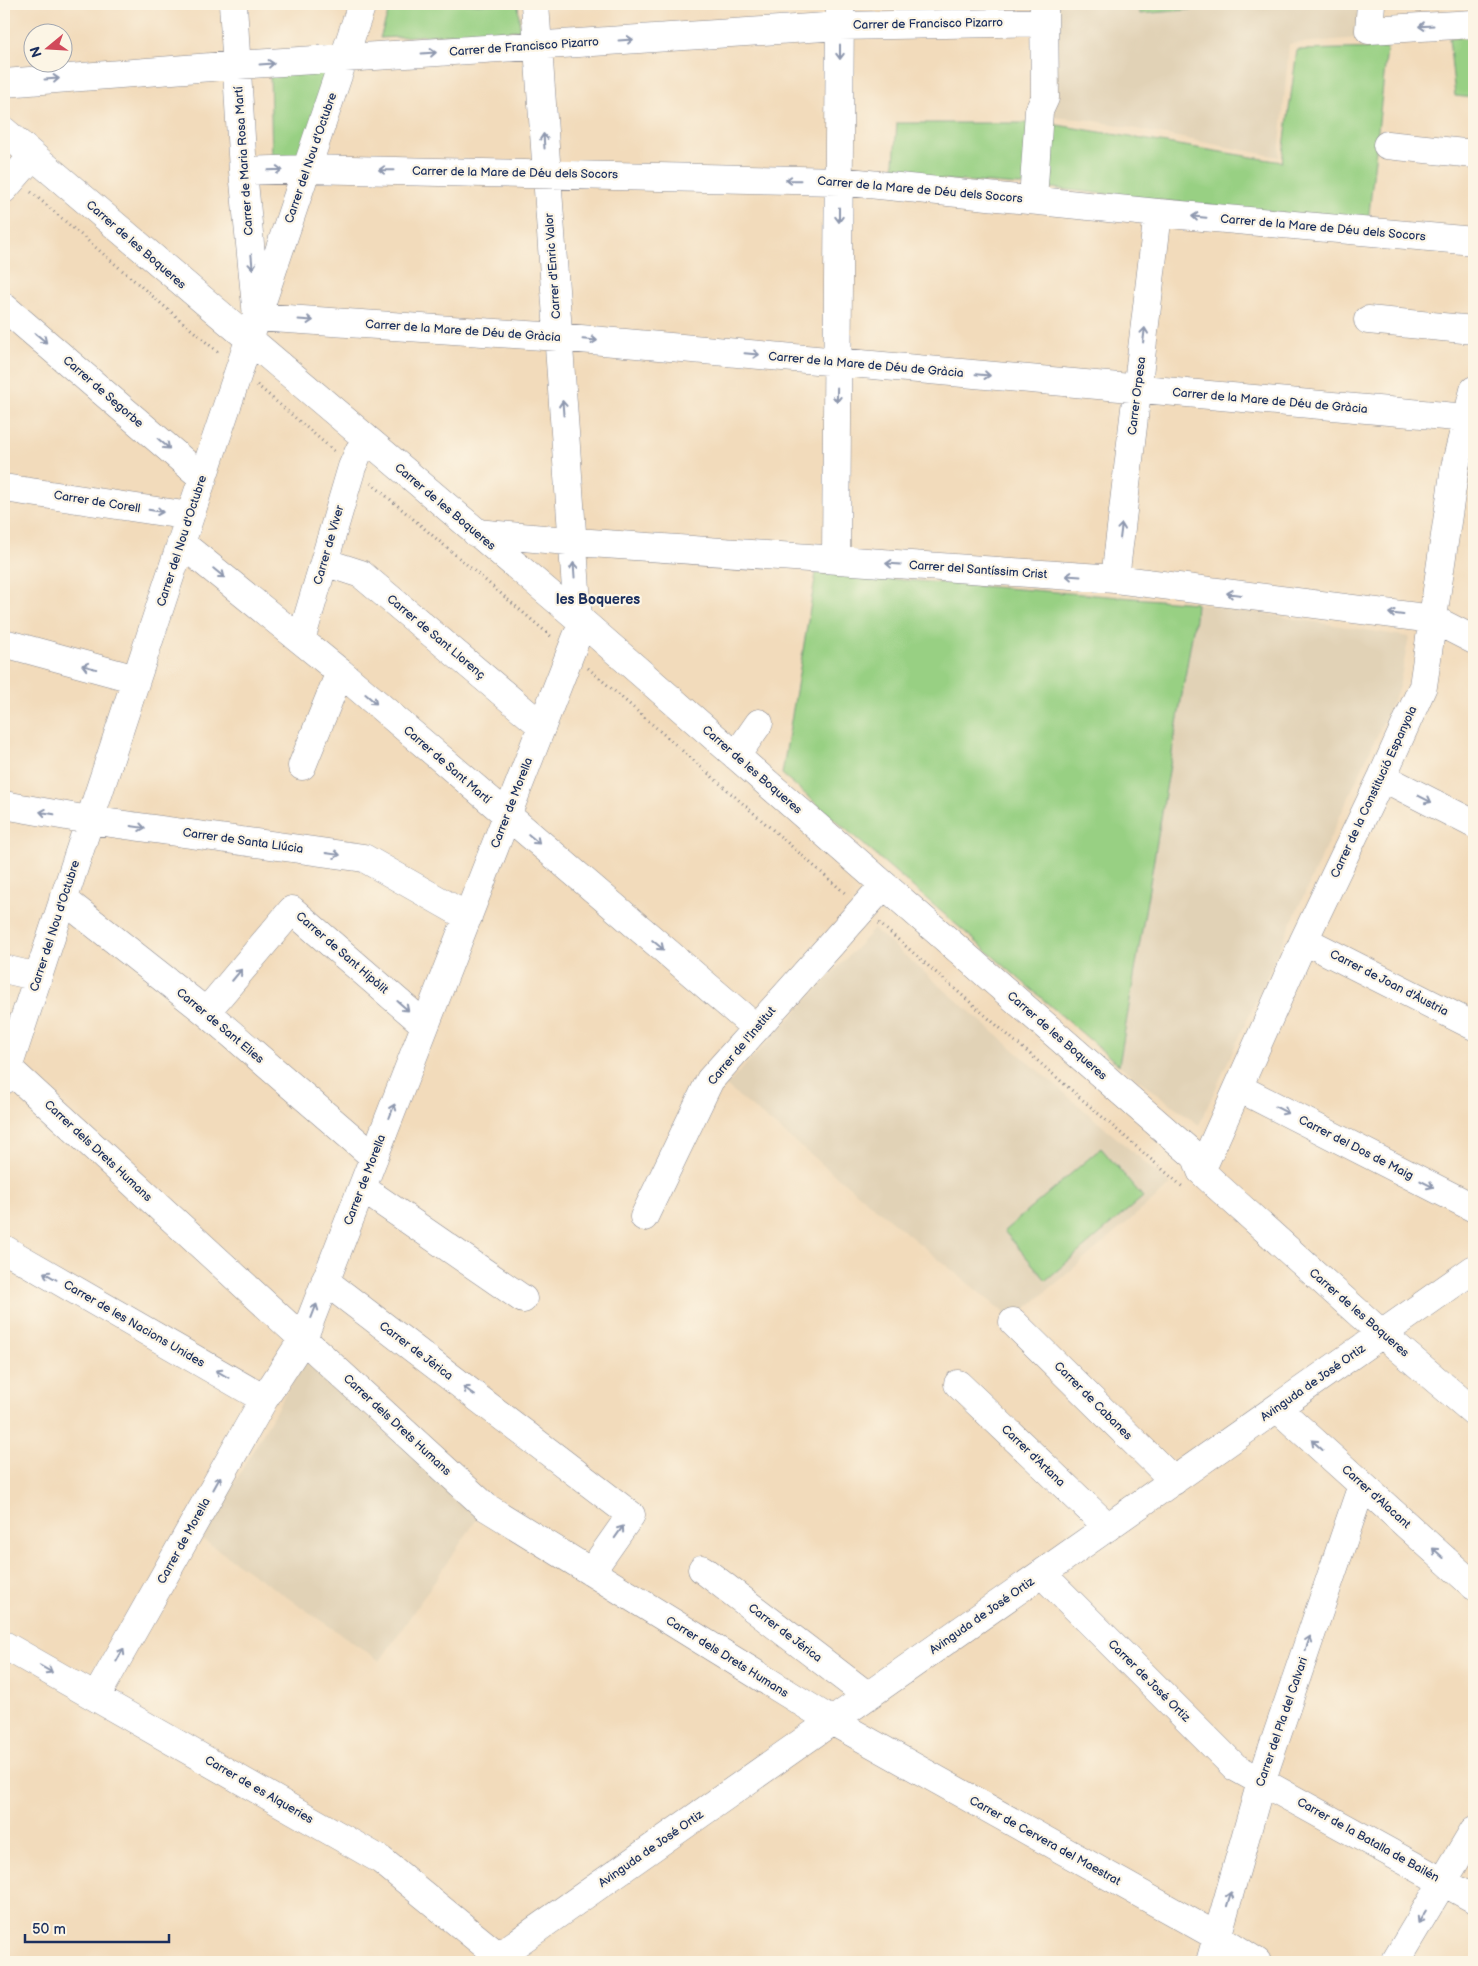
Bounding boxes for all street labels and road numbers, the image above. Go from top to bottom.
street label: Carrer de Francisco Pizarro [853,15,1003,33]
street label: Carrer de Francisco Pizarro [449,34,600,60]
street label: Carrer de Maria Rosa Martí [231,86,257,236]
street label: Carrer del Nou d'Octubre [282,91,340,225]
street label: Carrer de la Mare de Déu dels Socors [412,164,618,182]
street label: Carrer de la Mare de Déu dels Socors [817,174,1023,206]
street label: Carrer de les Boqueres [83,197,189,293]
street label: Carrer d'Enric Valor [542,212,564,319]
street label: Carrer de la Mare de Déu dels Socors [1220,212,1426,244]
street label: Carrer de la Mare de Déu de Gràcia [365,317,561,345]
street label: Carrer de la Mare de Déu de Gràcia [768,349,964,381]
street label: Carrer de Segorbe [60,353,146,431]
street label: Carrer Orpesa [1125,356,1149,436]
street label: Carrer de la Mare de Déu de Gràcia [1172,385,1368,417]
street label: Carrer de les Boqueres [391,460,499,554]
street label: Carrer del Nou d'Octubre [154,473,210,609]
street label: Carrer de Corell [53,488,141,516]
street label: Carrer de Viver [310,503,348,587]
street label: Carrer del Santíssim Crist [908,558,1048,582]
street label: Carrer de Sant Llorenç [384,591,488,683]
street label: Carrer de la Constitució Espanyola [1327,703,1421,880]
street label: Carrer de les Boqueres [699,722,805,818]
street label: Carrer de Sant Martí [400,723,494,807]
street label: Carrer de Morella [488,755,536,851]
street label: Carrer de Santa Llúcia [182,825,305,857]
street label: Carrer del Nou d'Octubre [27,858,83,994]
street label: Carrer de Sant Hipòlit [293,909,392,997]
street label: Carrer de Joan d'Àustria [1327,945,1452,1020]
street label: Carrer de Sant Elies [173,985,267,1067]
street label: Carrer de les Boqueres [1004,988,1110,1084]
street label: Carrer de l'Institut [705,1003,779,1088]
street label: Carrer dels Drets Humans [41,1097,155,1205]
street label: Carrer del Dos de Maig [1296,1112,1416,1184]
street label: Carrer de Morella [341,1132,389,1228]
street label: Carrer de les Boqueres [1306,1265,1412,1361]
street label: Carrer de les Nacions Unides [61,1277,207,1371]
street label: Carrer de Jérica [376,1318,456,1384]
street label: Avinguda de José Ortiz [1258,1341,1369,1425]
street label: Carrer de Cabanes [1051,1359,1135,1443]
street label: Carrer dels Drets Humans [340,1371,454,1479]
street label: Carrer d'Artana [998,1422,1068,1490]
street label: Carrer d'Alacant [1338,1462,1414,1532]
street label: Carrer de Morella [154,1495,214,1587]
street label: Avinguda de José Ortiz [927,1574,1038,1658]
street label: Carrer de Jérica [745,1600,825,1666]
street label: Carrer dels Drets Humans [663,1613,791,1701]
street label: Carrer de José Ortiz [1105,1637,1193,1725]
street label: Carrer del Pla del Calvari [1253,1655,1311,1789]
street label: Carrer de es Alqueries [202,1753,316,1827]
street label: Carrer de Cervera del Maestrat [967,1793,1124,1889]
street label: Carrer de la Batalla de Bailén [1294,1795,1442,1886]
street label: Avinguda de José Ortiz [596,1807,707,1891]

